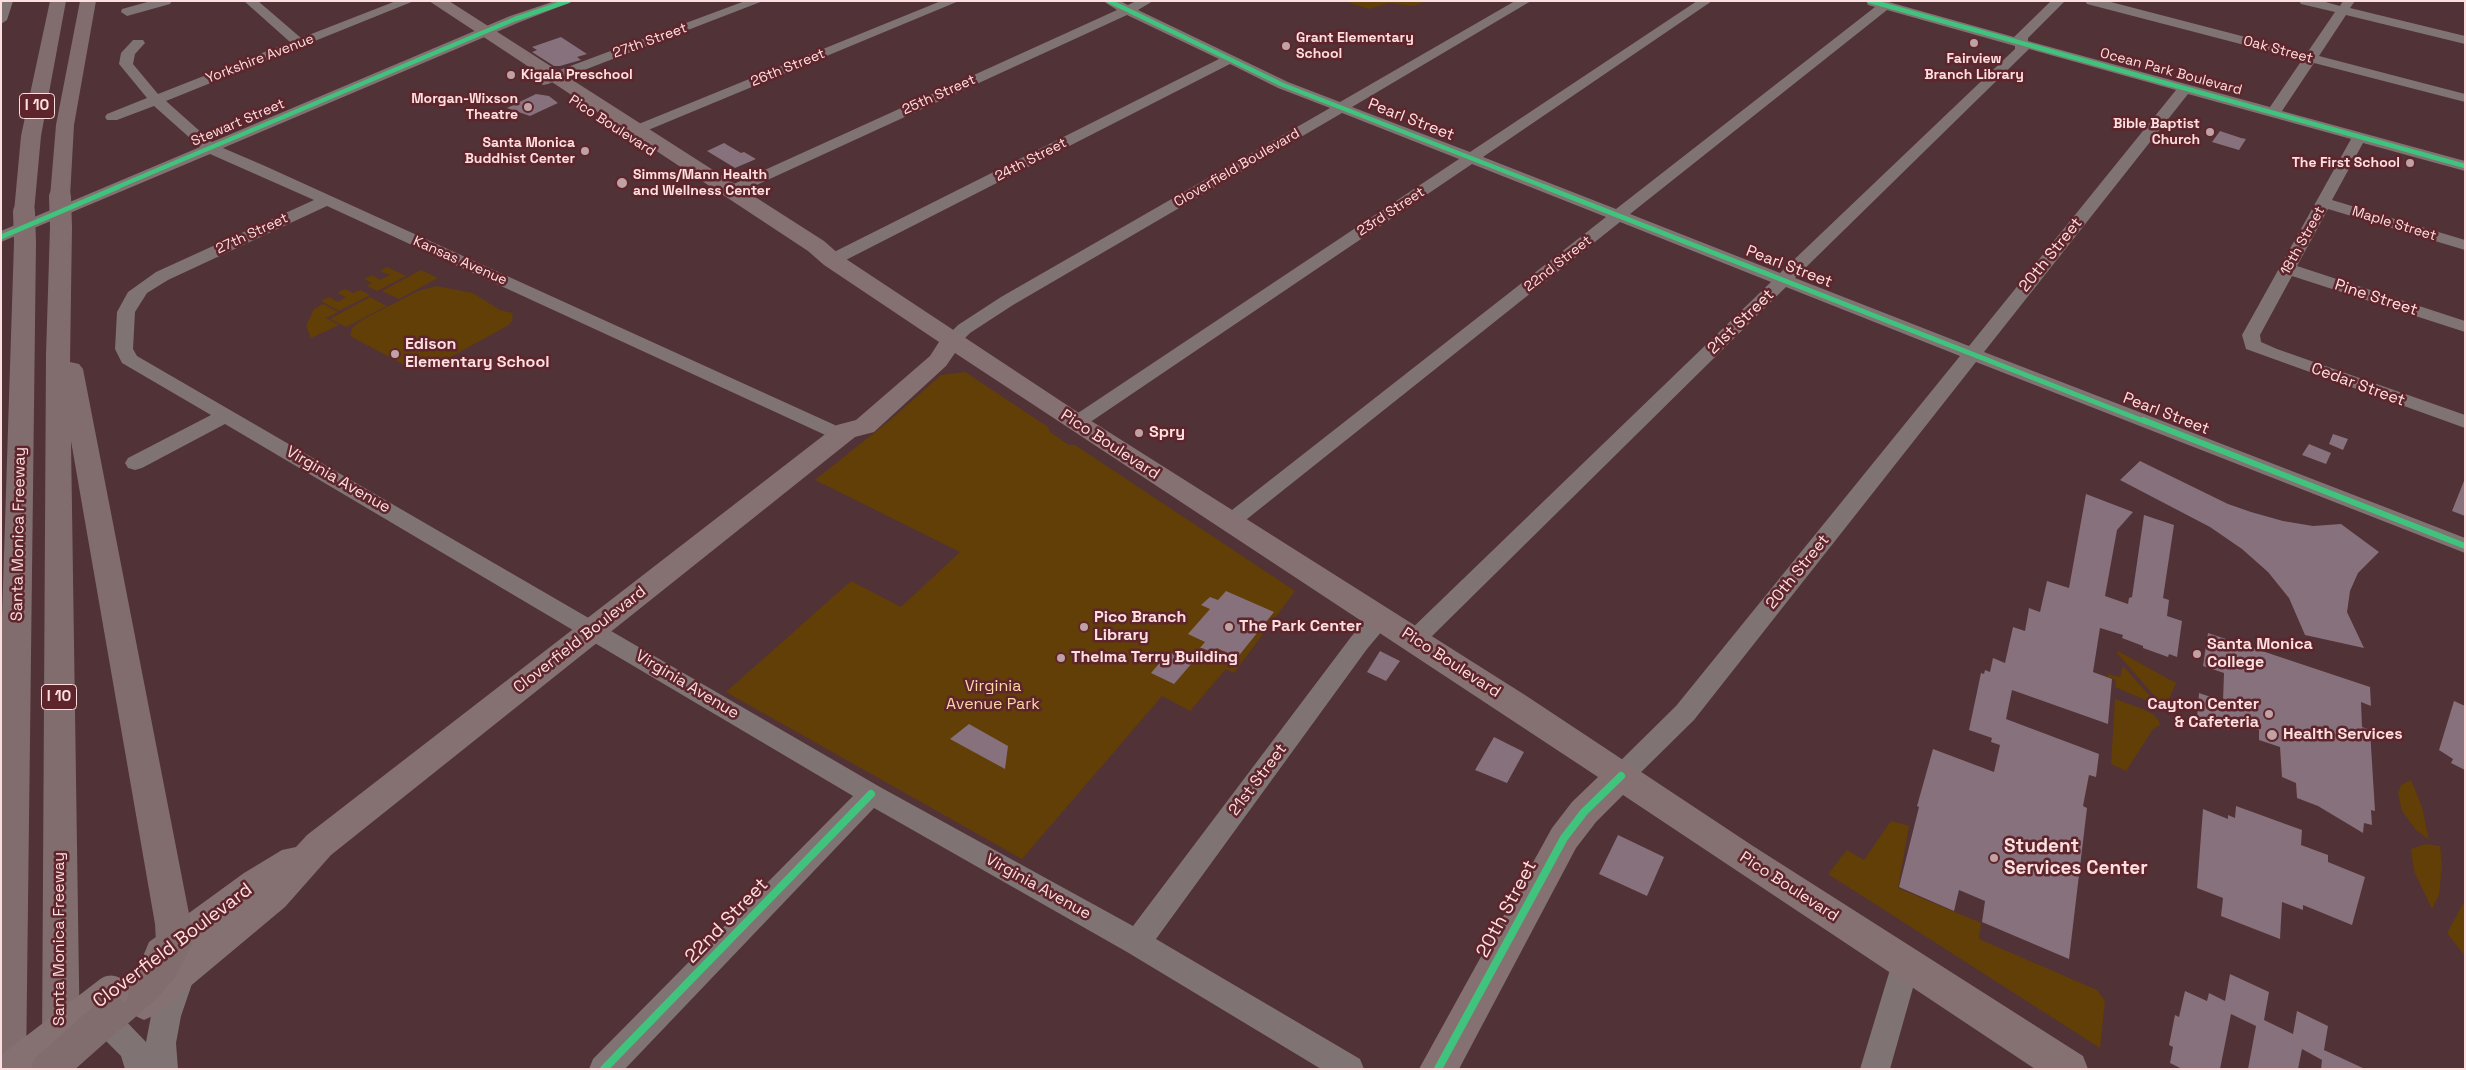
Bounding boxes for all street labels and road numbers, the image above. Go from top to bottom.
street label: 27th Street [611,20,689,62]
street label: Yorkshire Avenue [204,31,316,87]
street label: Oak Street [2241,33,2315,67]
street label: Ocean Park Boulevard [2098,45,2244,99]
street label: 26th Street [748,46,828,90]
street label: 25th Street [900,71,978,119]
street label: Pico Boulevard [566,92,658,160]
road number: I 10 [20,94,54,118]
street label: Pearl Street [1365,95,1457,145]
street label: Stewart Street [189,96,287,150]
street label: Cloverfield Boulevard [1171,125,1303,211]
street label: 24th Street [992,135,1070,185]
street label: 23rd Street [1354,184,1428,240]
street label: Maple Street [2350,203,2438,245]
street label: 18th Street [2277,204,2329,278]
street label: 27th Street [213,210,291,258]
street label: 20th Street [2015,214,2087,296]
street label: 22nd Street [1521,232,1595,296]
street label: Kansas Avenue [410,233,510,289]
street label: Pearl Street [1743,242,1835,292]
street label: Pine Street [2332,276,2420,320]
street label: 21st Street [1704,286,1778,358]
street label: Cedar Street [2309,359,2407,411]
street label: Pearl Street [2120,389,2212,439]
street label: Pico Boulevard [1057,406,1163,484]
street label: Virginia Avenue [282,442,394,518]
street label: Santa Monica Freeway [8,447,30,621]
street label: 20th Street [1762,531,1834,613]
street label: Cloverfield Boulevard [510,582,650,698]
street label: Pico Boulevard [1398,624,1504,702]
street label: Virginia Avenue [632,647,742,723]
road number: I 10 [42,684,76,710]
street label: 21st Street [1225,740,1291,820]
street label: Pico Boulevard [1736,848,1842,926]
street label: Virginia Avenue [982,850,1094,924]
street label: Santa Monica Freeway [50,852,70,1026]
street label: 20th Street [1472,856,1542,962]
street label: 22nd Street [681,874,773,968]
street label: Cloverfield Boulevard [89,879,257,1013]

